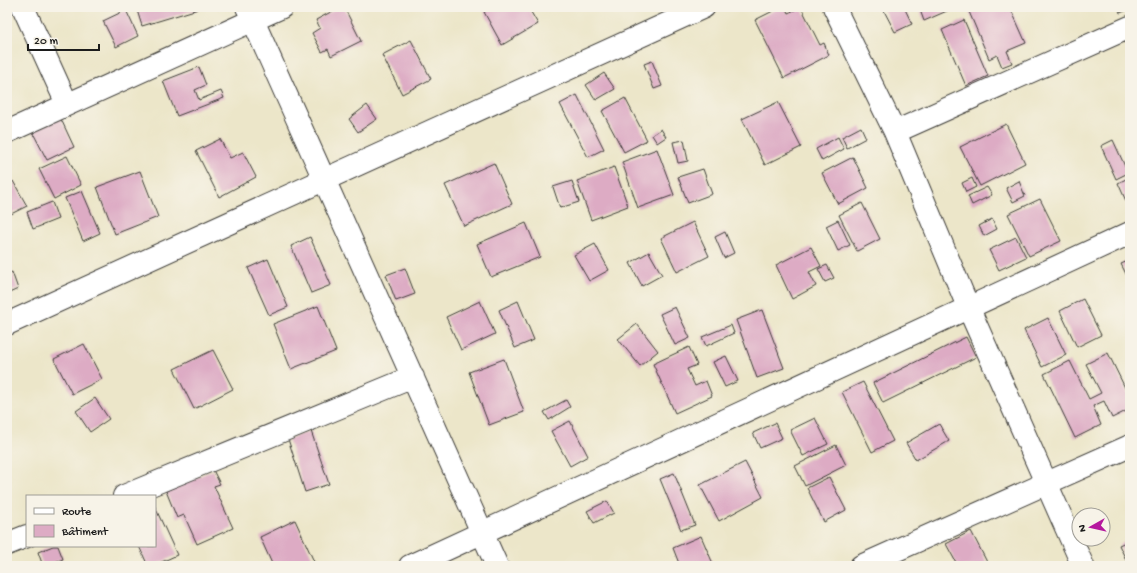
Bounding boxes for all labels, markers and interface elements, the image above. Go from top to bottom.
scale bar [28,26,99,52]
text: 20 m [34,35,59,49]
legend [26,495,156,547]
text: Route [62,506,92,520]
north arrow [1071,507,1111,547]
text: N [1077,524,1090,533]
text: Bâtiment [61,526,109,540]

